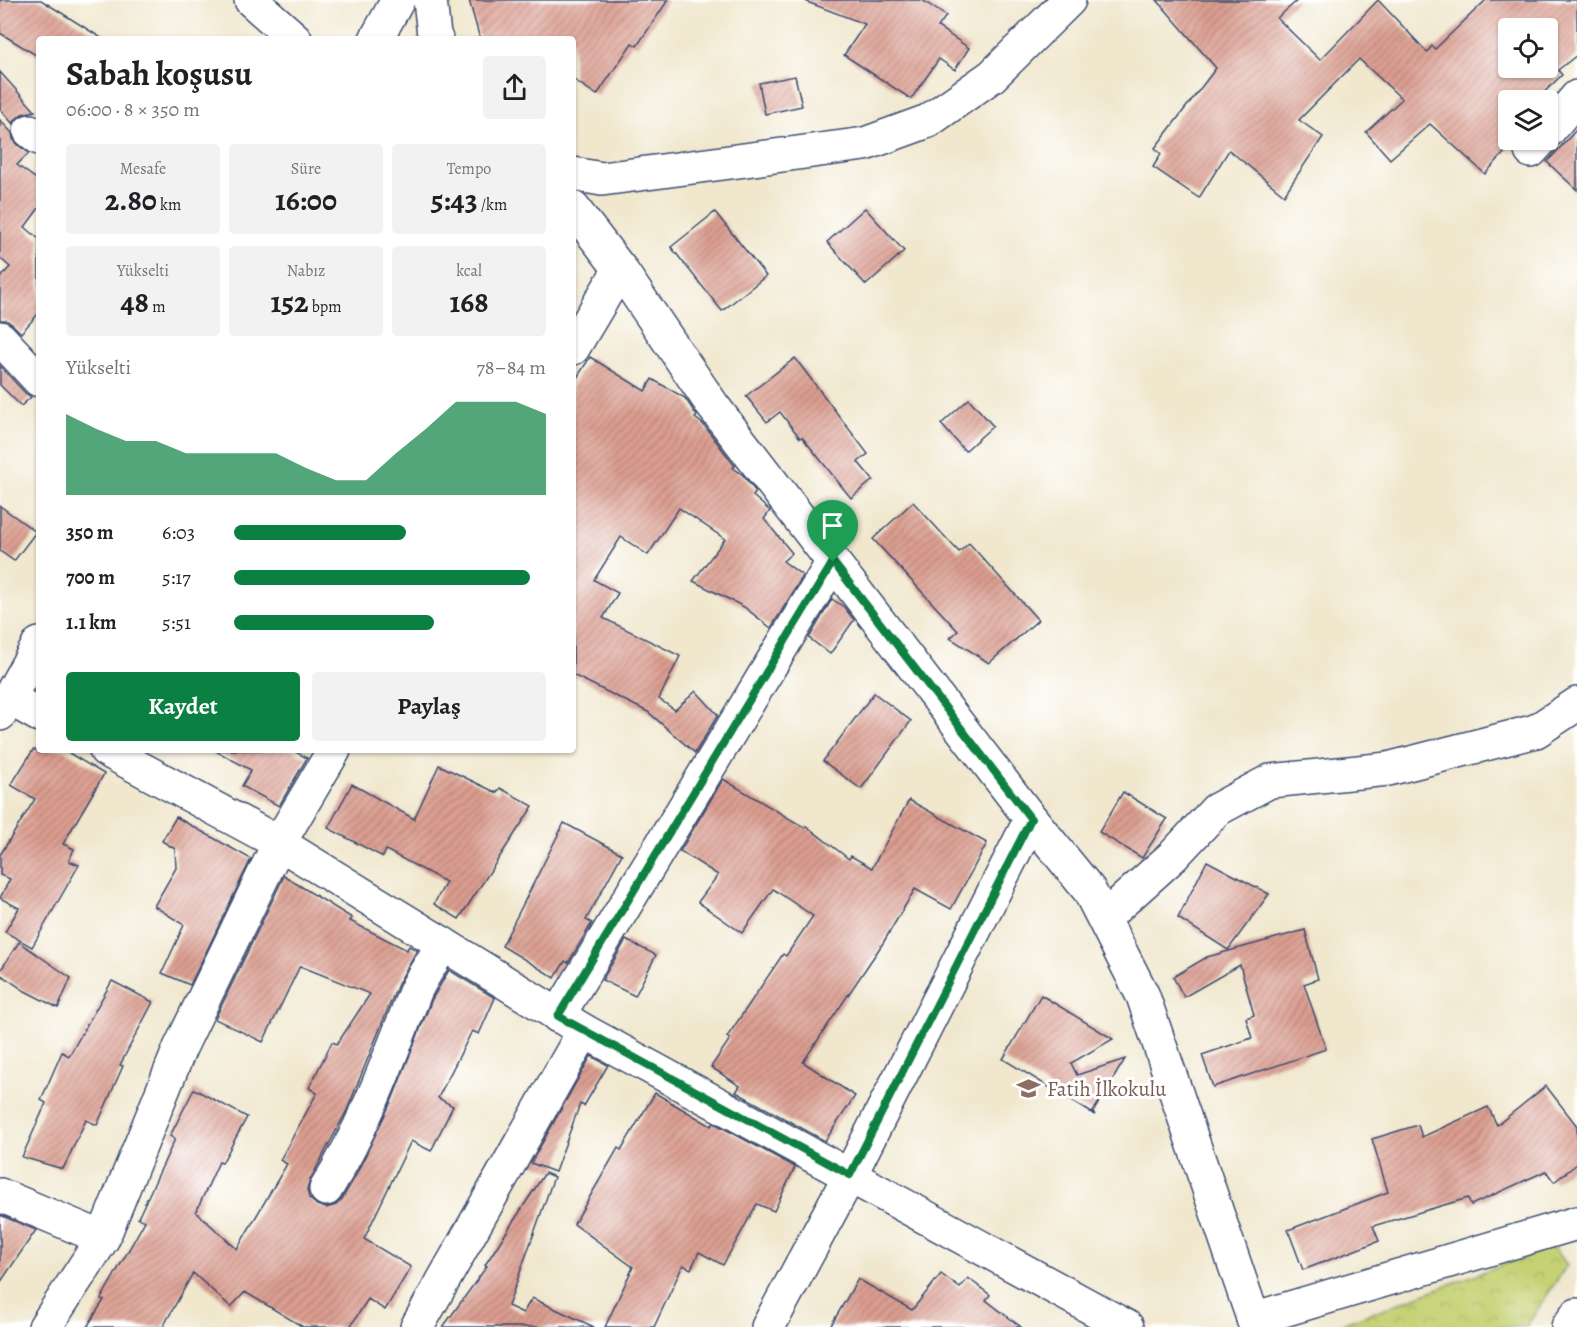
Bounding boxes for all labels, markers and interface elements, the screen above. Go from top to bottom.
map controls [1498,18,1558,150]
button: locate [1498,18,1558,78]
text: Sabah koşusu [66,51,252,96]
button: share [483,56,546,119]
button: layers [1498,90,1558,150]
text: 06:00 · 8 × 350 m [66,96,200,123]
text: Mesafe [120,158,166,180]
text: Süre [291,158,321,180]
text: Tempo [447,158,491,180]
text: 2.80 [105,180,157,220]
text: 16:00 [275,180,337,220]
text: 5:43 [431,180,478,220]
text: km [157,194,181,216]
text: /km [478,194,507,216]
text: Yükselti [117,260,169,282]
text: Nabız [287,260,325,282]
text: kcal [456,260,482,282]
text: 48 [121,282,149,322]
text: 152 [270,282,308,322]
text: 168 [449,282,489,322]
text: m [149,296,165,318]
text: bpm [308,296,342,318]
text: Yükselti [66,354,131,381]
text: 78–84 m [476,354,546,381]
pin [807,500,858,562]
icon: arrive [816,509,849,542]
text: 350 m [66,519,113,546]
text: 6:03 [162,519,195,546]
text: 700 m [66,564,115,591]
text: 5:17 [162,564,191,591]
text: 1.1 km [66,609,116,636]
text: 5:51 [162,609,191,636]
button: Kaydet [66,672,300,741]
button: Paylaş [312,672,546,741]
place label: Fatih İlkokulu [1047,1075,1167,1103]
school or university icon: Fatih İlkokulu [1016,1076,1042,1102]

